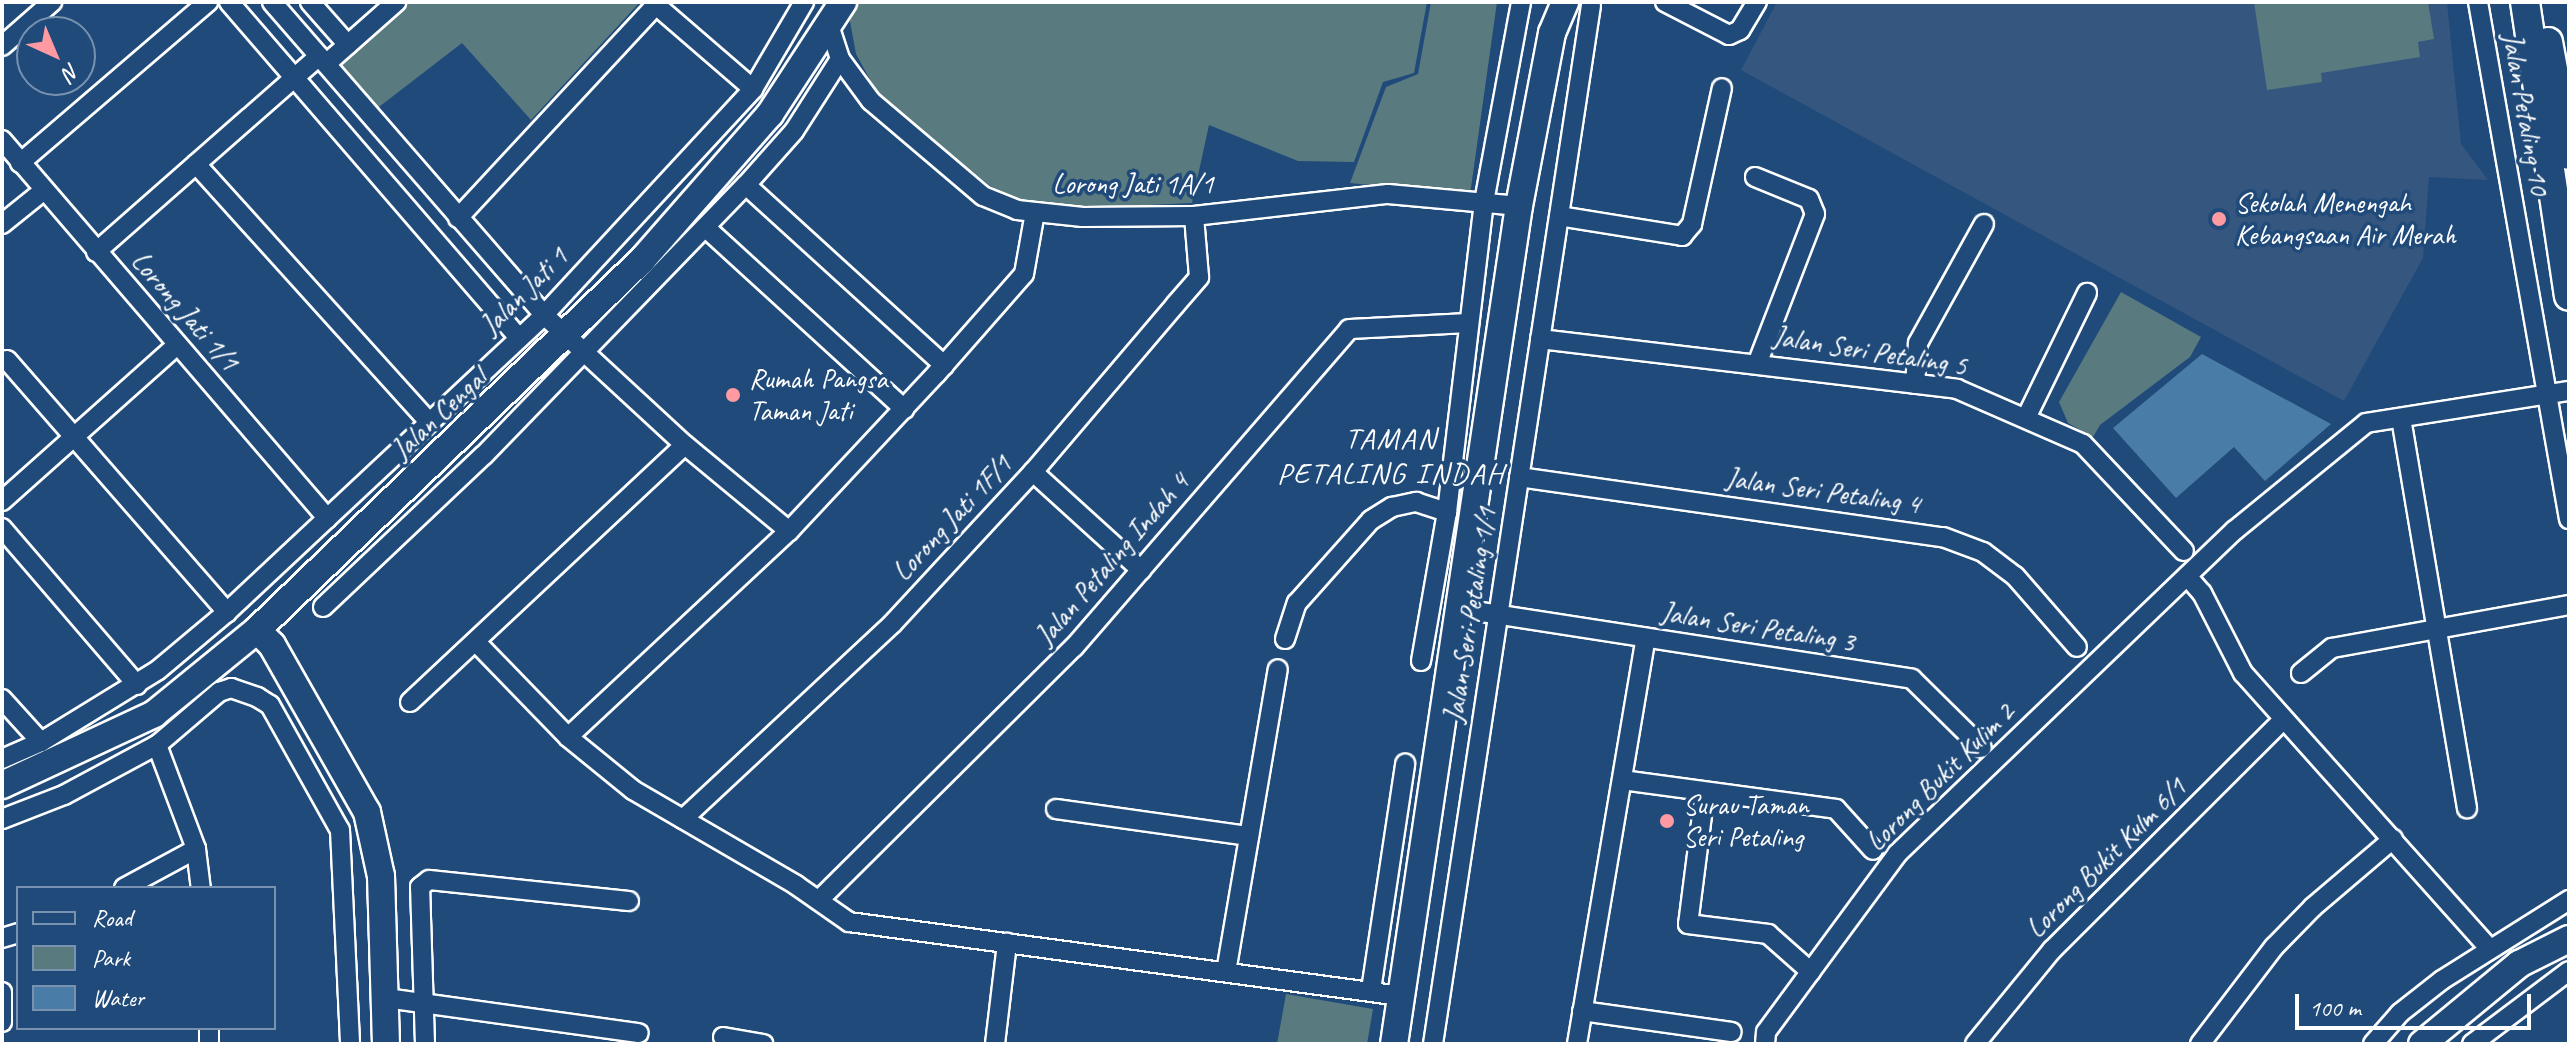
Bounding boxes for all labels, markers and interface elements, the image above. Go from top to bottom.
north arrow [16,16,96,96]
street label: Jalan Petaling 10 [2495,31,2557,197]
text: N [57,57,86,87]
street label: Lorong Jati 1A/1 [1052,167,1214,201]
place label: Sekolah Menengah Kebangsaan Air Merah [2235,186,2455,252]
marker: Sekolah Menengah Kebangsaan Air Merah [2210,210,2228,228]
street label: Jalan Jati 1 [473,240,575,342]
street label: Lorong Jati 1/1 [124,244,246,378]
street label: Jalan Seri Petaling 5 [1772,319,1968,383]
street label: Jalan Cengal [385,362,493,466]
place label: Rumah Pangsa Taman Jati [749,362,887,428]
marker: Rumah Pangsa Taman Jati [724,386,742,404]
district label: TAMAN PETALING INDAH [1276,420,1506,490]
street label: Lorong Jati 1F/1 [885,448,1019,588]
street label: Jalan Seri Petaling 4 [1725,461,1921,521]
street label: Jalan Petaling Indah 4 [1028,466,1196,652]
street label: Jalan Seri Petaling 1/1 [1437,506,1503,724]
street label: Jalan Seri Petaling 3 [1660,595,1856,659]
street label: Lorong Bukit Kulim 2 [1858,695,2022,859]
street label: Lorong Bukit Kulm 6/1 [2019,771,2193,945]
place label: Surau Taman Seri Petaling [1683,788,1807,854]
marker: Surau Taman Seri Petaling [1658,812,1676,830]
legend [16,886,276,1030]
text: Road [92,903,132,933]
text: Park [92,943,130,973]
scale bar [2299,978,2535,1028]
text: Water [92,983,144,1013]
text: 100 m [2309,993,2361,1023]

